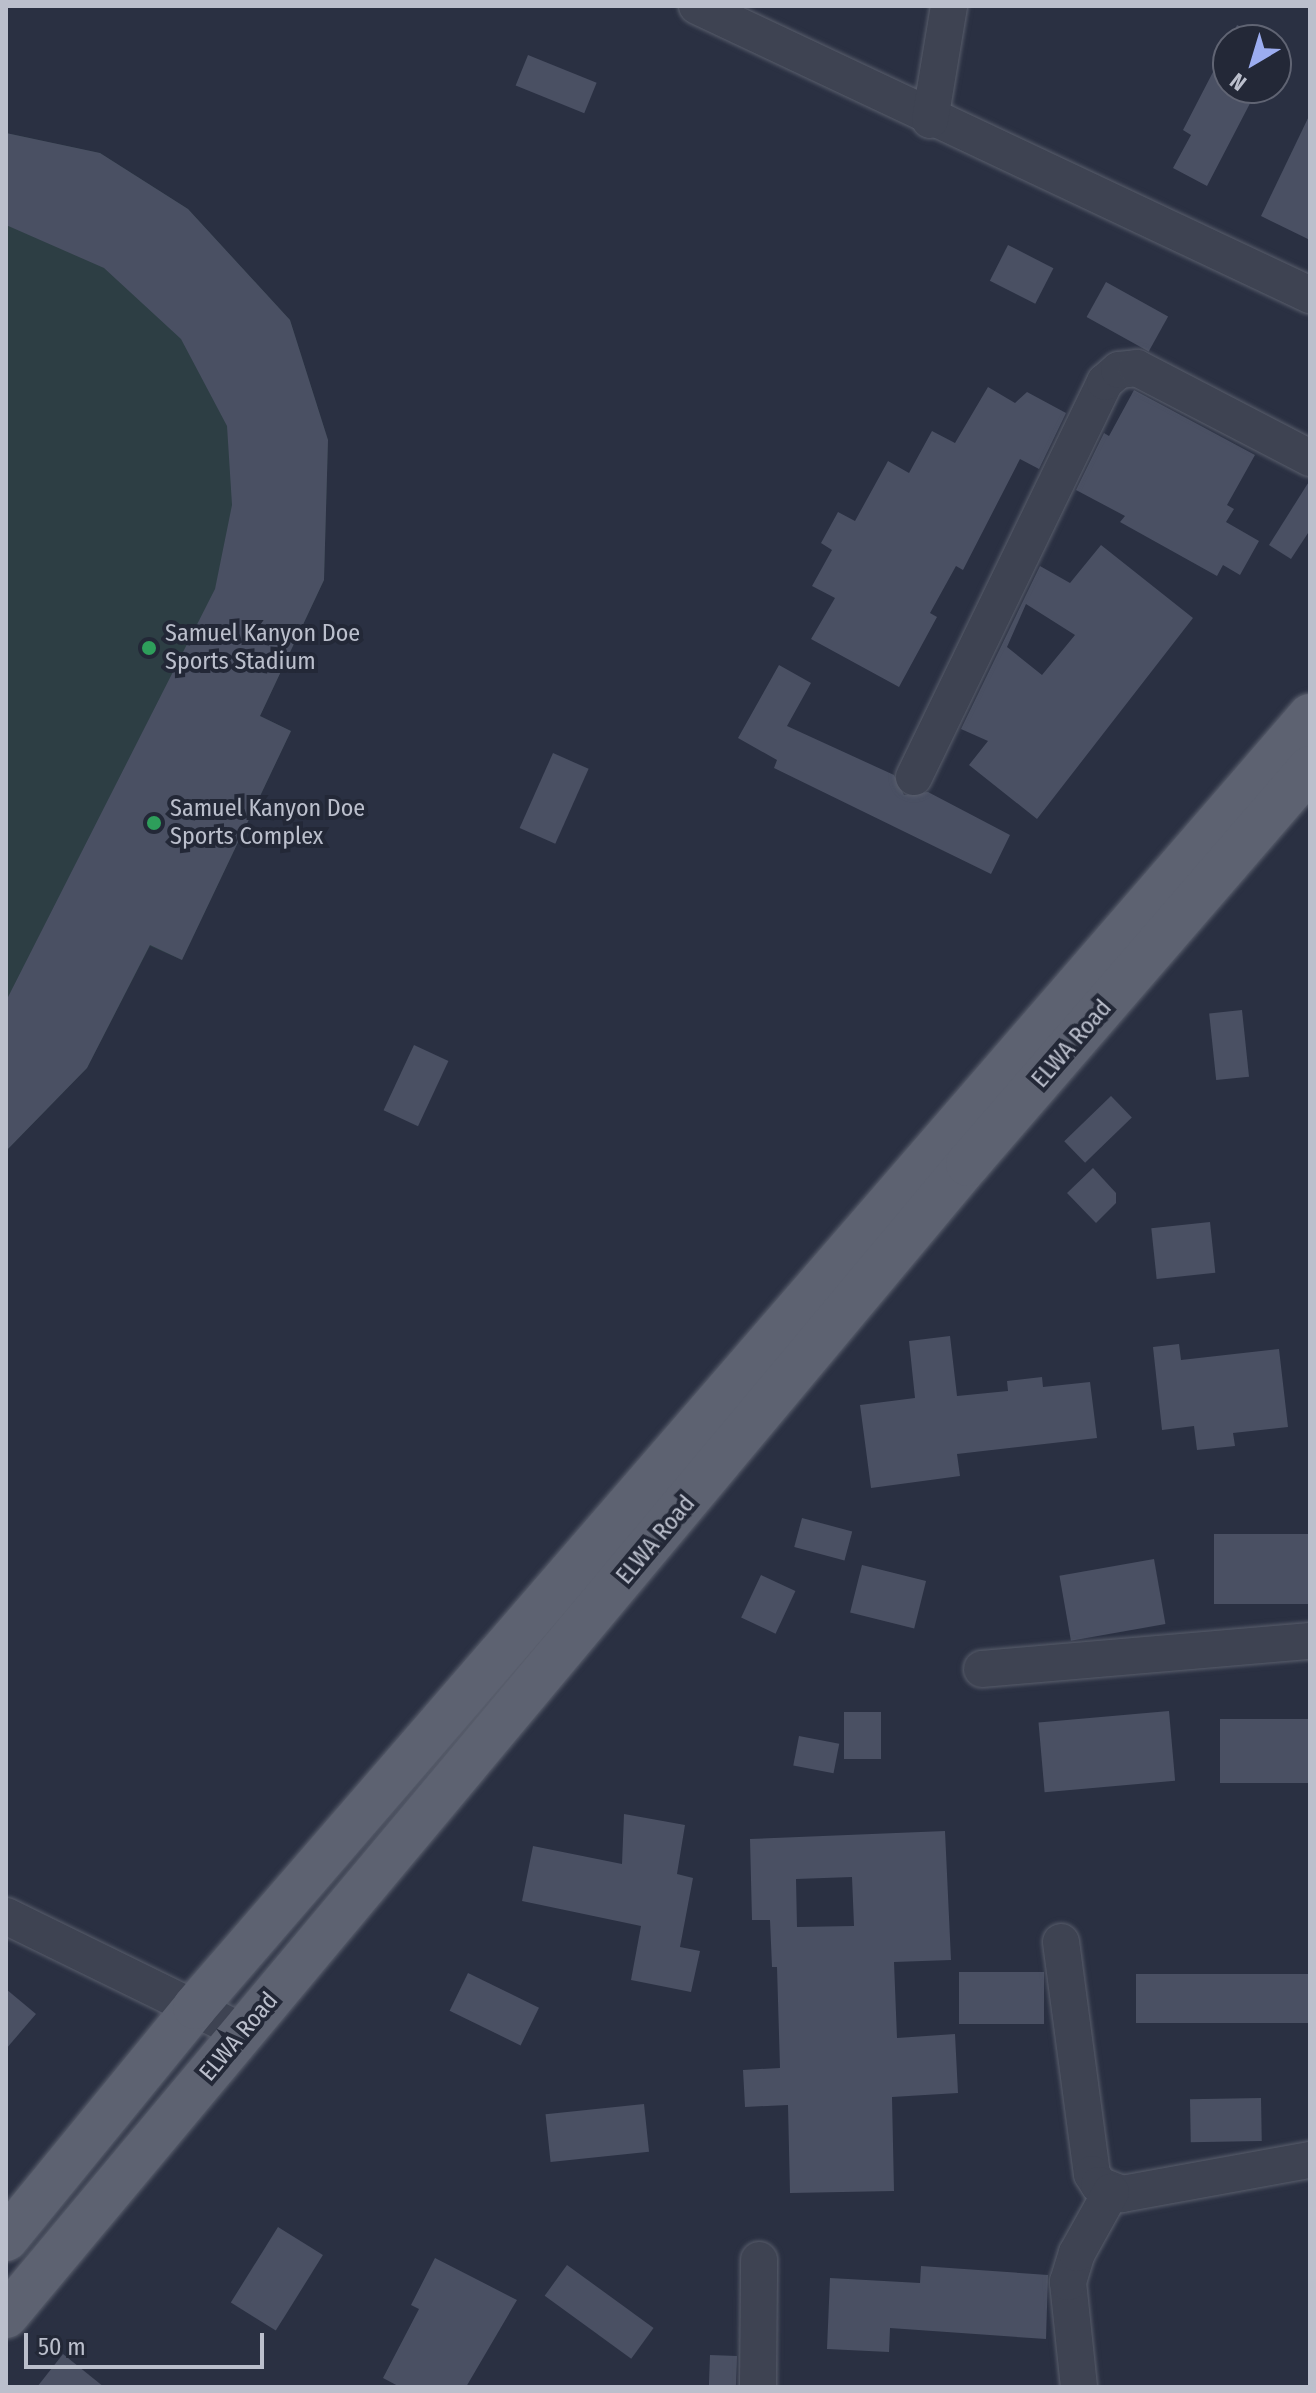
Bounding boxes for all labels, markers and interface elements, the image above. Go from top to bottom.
north arrow [1212,24,1292,104]
text: N [1225,67,1252,96]
place label: Samuel Kanyon Doe Sports Stadium [165,620,360,676]
marker: Samuel Kanyon Doe Sports Stadium [140,639,158,657]
place label: Samuel Kanyon Doe Sports Complex [170,795,365,851]
marker: Samuel Kanyon Doe Sports Complex [145,814,163,832]
street label: ELWA Road [1026,994,1118,1094]
street label: ELWA Road [611,1490,701,1590]
street label: ELWA Road [194,1987,284,2087]
scale bar [28,2317,268,2367]
text: 50 m [38,2333,86,2361]

